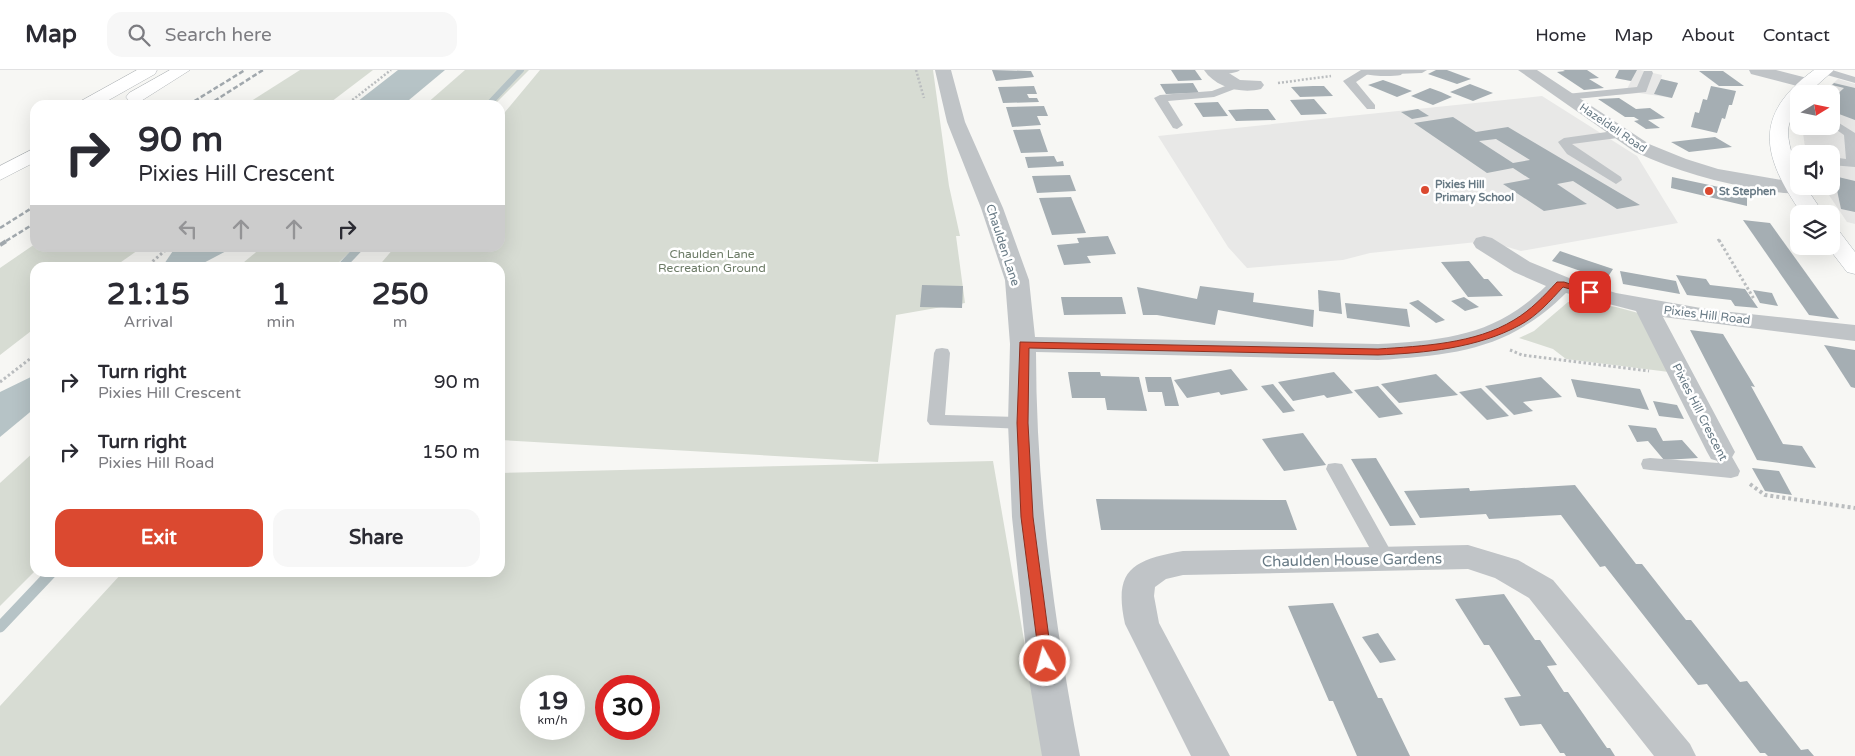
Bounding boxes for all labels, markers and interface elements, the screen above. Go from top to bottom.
search box [107,12,457,57]
text: Map [25,20,77,49]
icon: search [125,21,153,49]
text: Search here [165,24,272,46]
text: Home [1535,24,1586,46]
text: Map [1614,24,1653,46]
text: About [1681,24,1735,46]
text: Contact [1763,24,1830,46]
north arrow [1790,85,1840,135]
map controls [1790,85,1840,255]
street label: Hazeldell Road [1577,101,1649,155]
text: 90 m [138,119,223,161]
icon: right [55,120,120,185]
button: sound [1790,145,1840,195]
text: Pixies Hill Crescent [138,161,335,187]
place label: Pixies Hill Primary School [1435,178,1514,205]
marker: Pixies Hill Primary School [1419,184,1431,196]
marker: St Stephen [1703,185,1715,197]
place label: St Stephen [1719,185,1776,199]
street label: Chaulden Lane [983,202,1023,288]
button: layers [1790,205,1840,255]
icon: left [174,215,202,243]
icon: ahead [227,215,255,243]
icon: ahead [280,215,308,243]
icon: right [333,215,361,243]
park label: Chaulden Lane Recreation Ground [658,247,766,275]
pin [1569,271,1611,313]
text: 21:15 [107,276,190,313]
text: 1 [271,276,290,313]
text: 250 [372,276,428,313]
icon: arrive [1576,278,1604,306]
street label: Pixies Hill Road [1663,303,1751,327]
text: Arrival [124,312,173,332]
text: min [267,312,295,332]
text: m [393,312,407,332]
text: Turn right [98,361,186,383]
street label: Pixies Hill Crescent [1669,361,1731,463]
icon: right [55,368,83,396]
text: 90 m [434,371,480,393]
text: Pixies Hill Crescent [98,383,241,403]
text: Turn right [98,431,186,453]
icon: right [55,438,83,466]
text: 150 m [422,441,480,463]
text: Pixies Hill Road [98,453,214,473]
button: Exit [55,509,263,567]
button: Share [273,509,480,567]
street label: Chaulden House Gardens [1262,549,1442,571]
position arrow [1018,634,1070,686]
speed limit sign: 30 [595,675,660,740]
text: 19 [537,686,568,716]
text: km/h [537,713,568,727]

